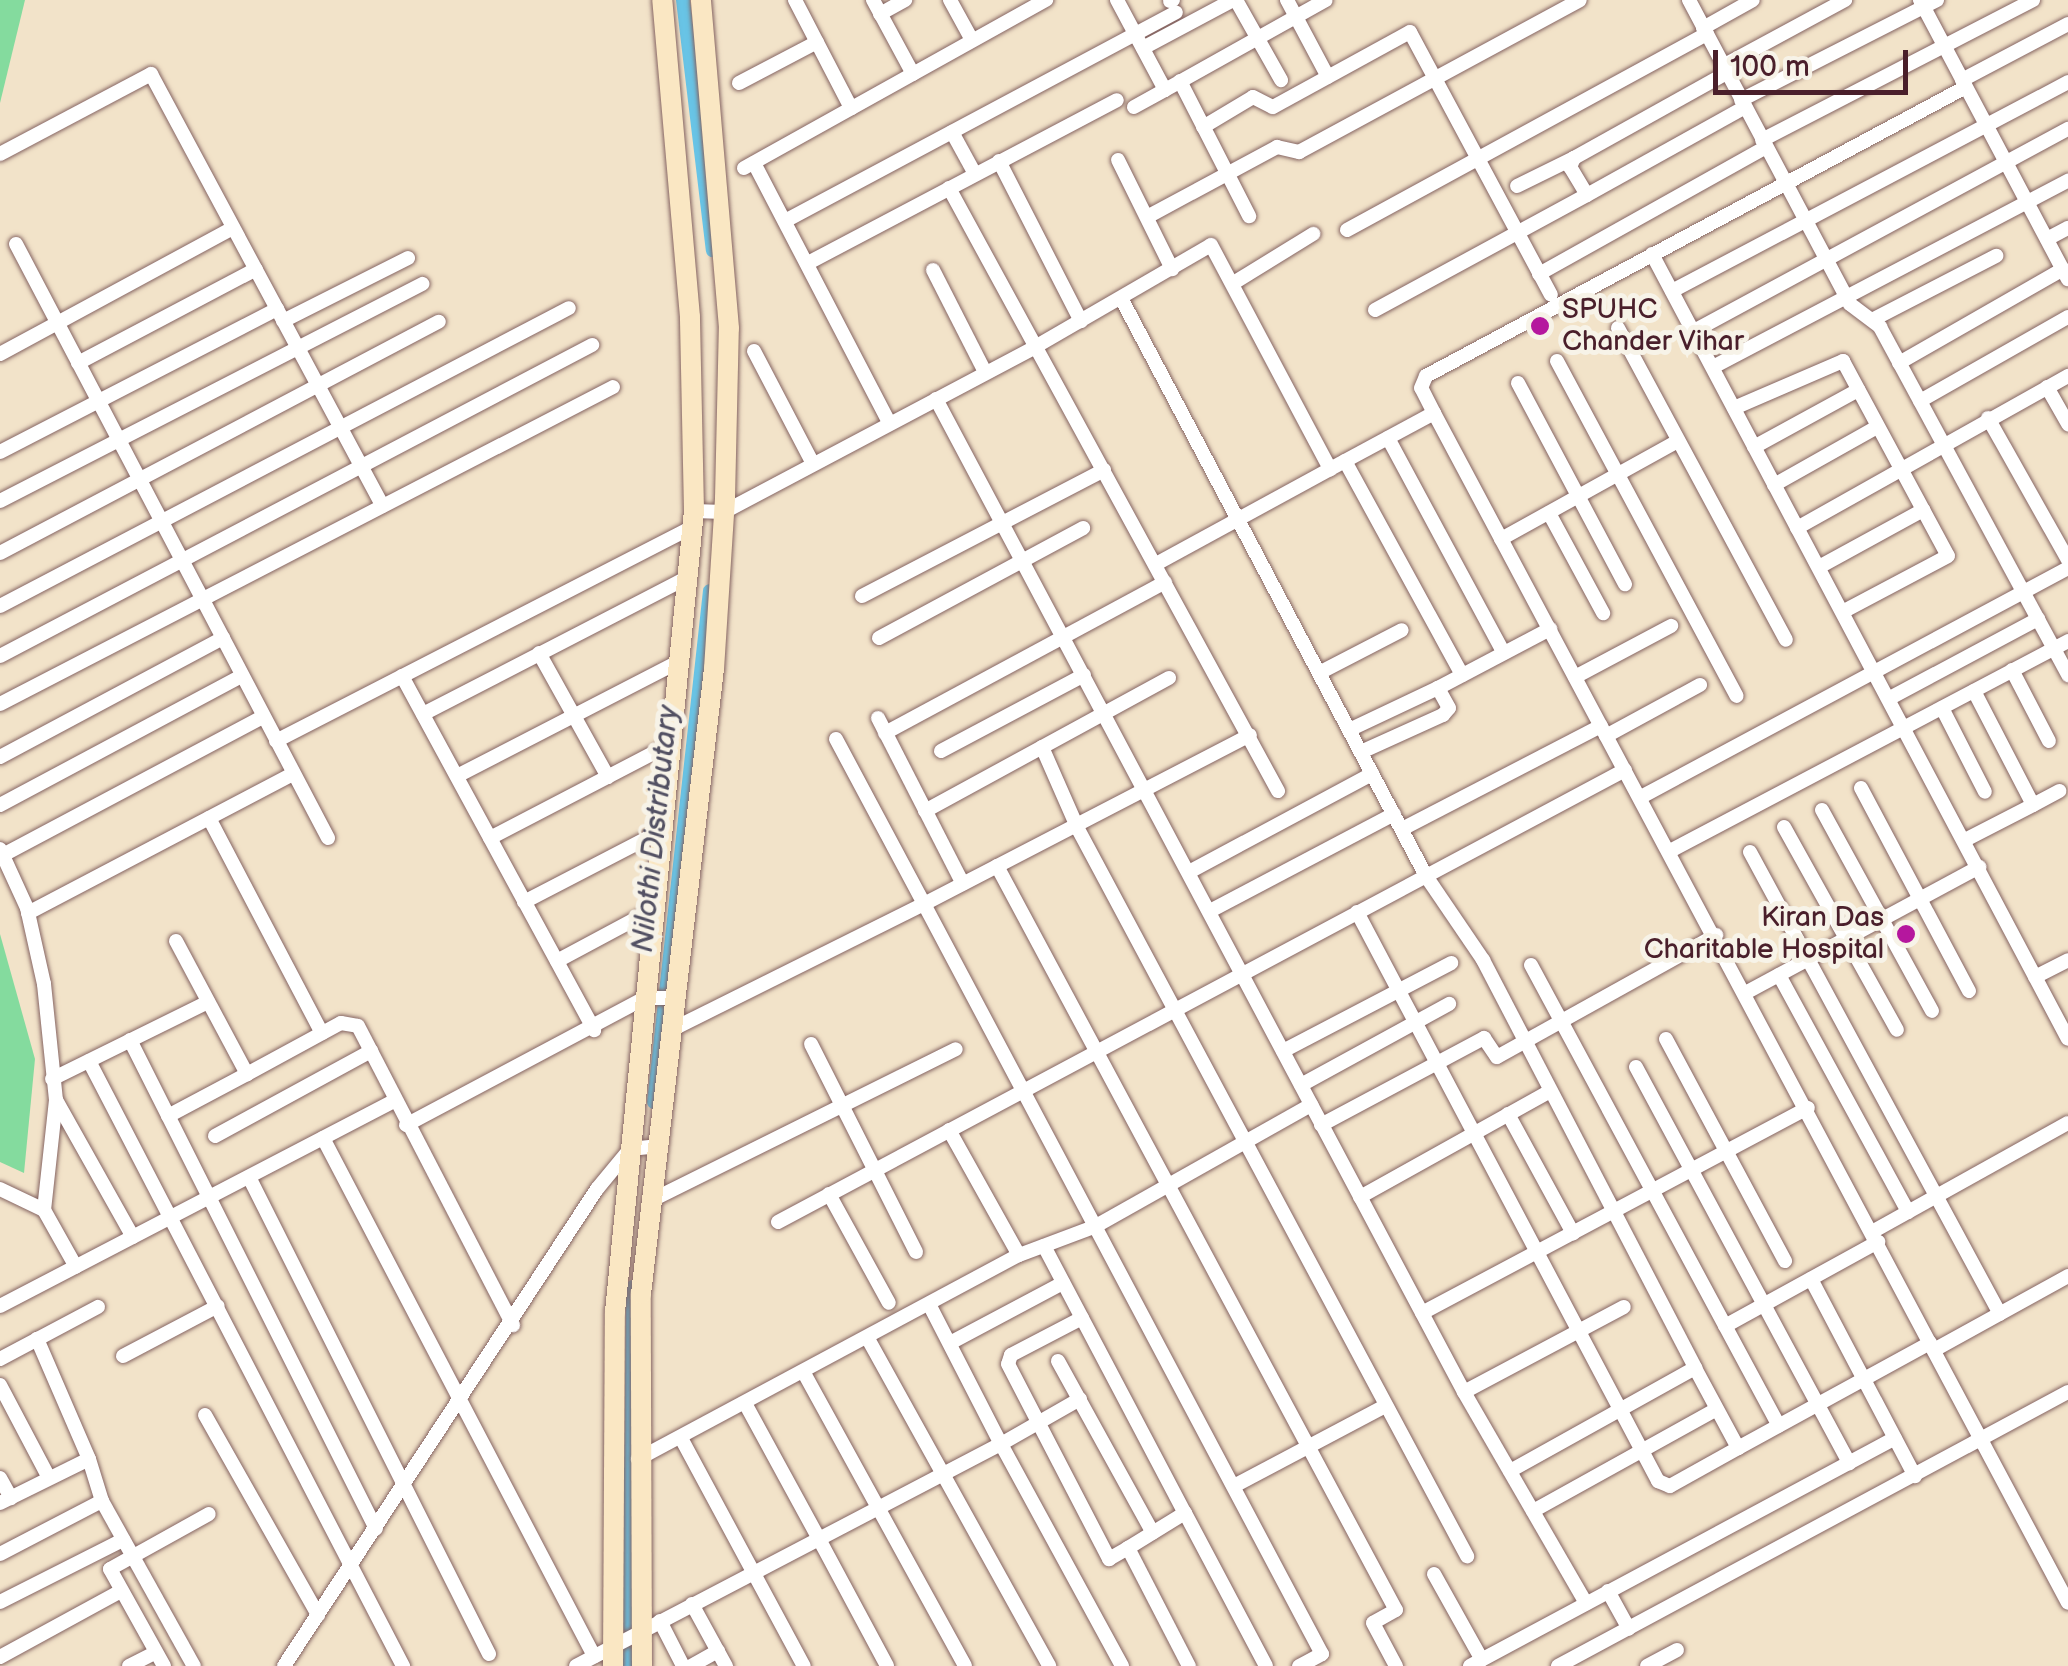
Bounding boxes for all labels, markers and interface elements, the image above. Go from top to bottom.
scale bar [1718,30,1913,92]
text: 100 m [1730,49,1810,85]
place label: SPUHC Chander Vihar [1562,293,1745,359]
marker: SPUHC Chander Vihar [1527,313,1553,339]
water label: Nilothi Distributary [625,704,687,954]
place label: Kiran Das Charitable Hospital [1644,901,1884,967]
marker: Kiran Das Charitable Hospital [1893,921,1919,947]

